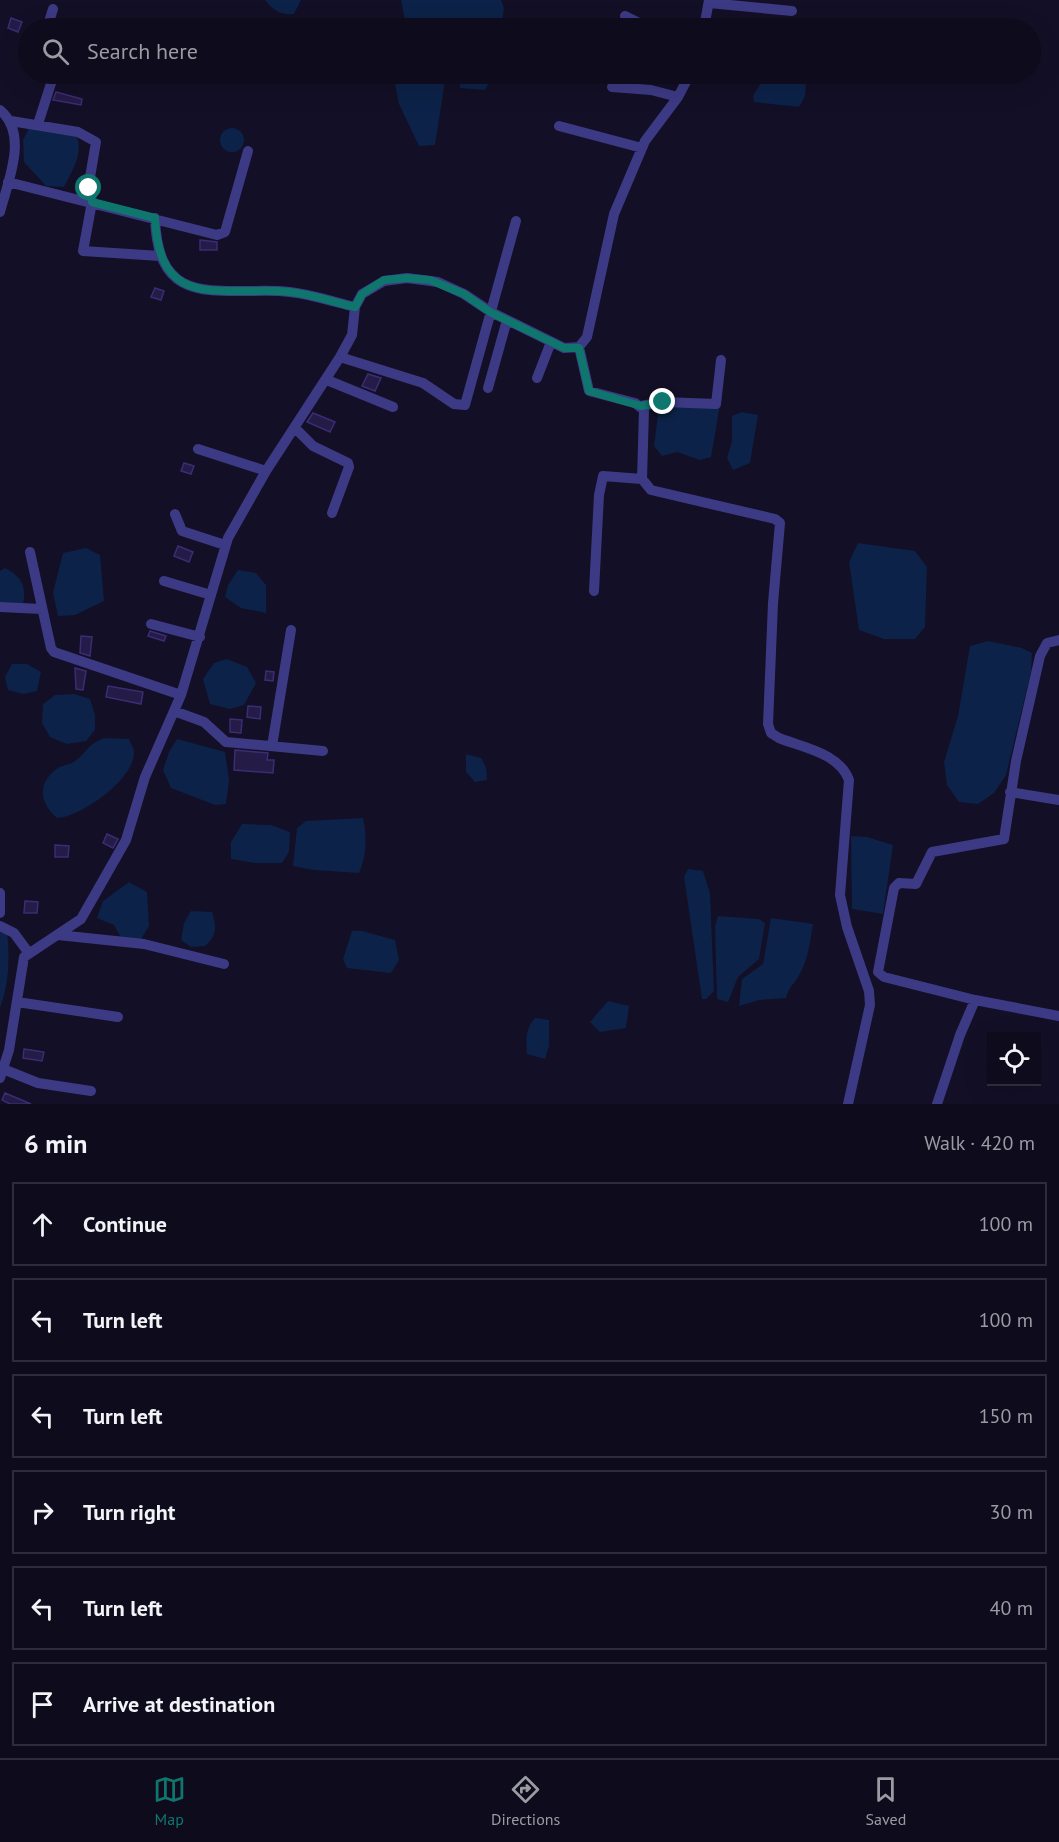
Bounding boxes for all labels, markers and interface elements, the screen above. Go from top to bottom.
search box [18,18,1041,84]
icon: search [39,35,72,68]
text: Search here [87,37,198,65]
route start [75,174,101,200]
route end [649,388,675,414]
map controls [987,1032,1041,1086]
button: locate [987,1032,1041,1086]
text: 6 min [24,1127,87,1160]
text: Walk · 420 m [924,1130,1035,1156]
icon: ahead [26,1208,59,1241]
text: Continue [83,1210,167,1238]
text: 100 m [979,1211,1033,1237]
icon: left [26,1304,59,1337]
text: Turn left [83,1306,163,1334]
text: 100 m [979,1307,1033,1333]
icon: left [26,1400,59,1433]
text: Turn left [83,1402,163,1430]
text: 150 m [979,1403,1033,1429]
icon: right [26,1496,59,1529]
text: Turn right [83,1498,175,1526]
text: 30 m [990,1499,1033,1525]
icon: left [26,1592,59,1625]
text: Turn left [83,1594,163,1622]
text: 40 m [990,1595,1033,1621]
icon: arrive [26,1688,59,1721]
text: Arrive at destination [83,1690,275,1718]
tab: Map [153,1773,186,1829]
tab: Directions [491,1773,560,1829]
tab: Saved [866,1773,906,1829]

